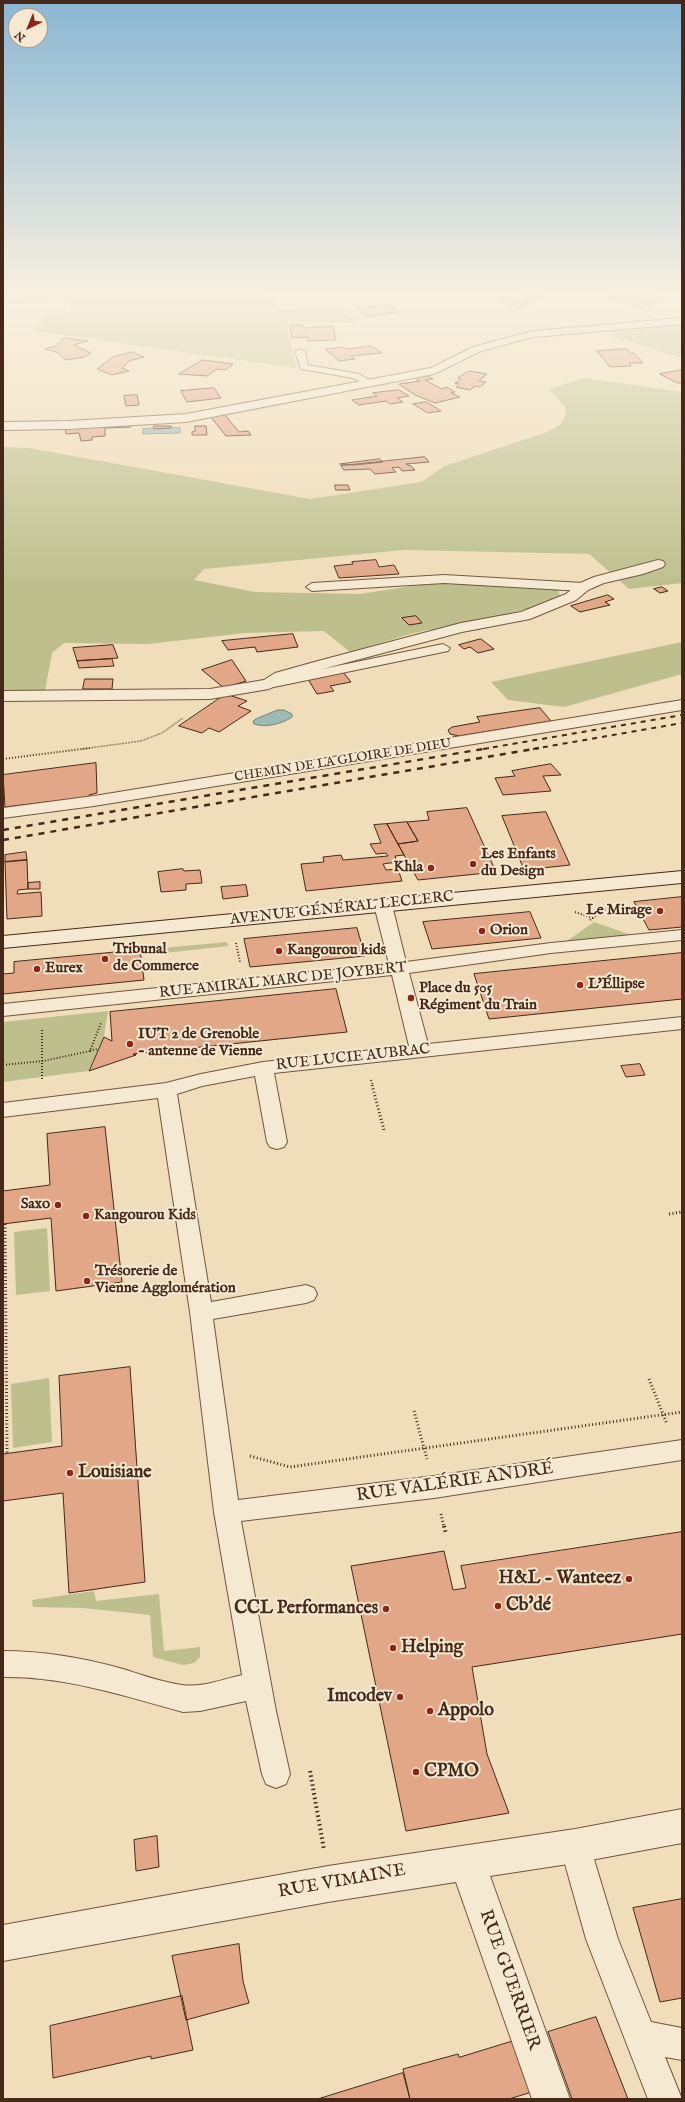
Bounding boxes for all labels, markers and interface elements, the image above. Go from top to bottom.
north arrow [8,8,48,48]
text: N [12,28,29,44]
street label: CHEMIN DE LA GLOIRE DE DIEU [233,736,453,786]
place label: Les Enfants du Design [481,846,556,881]
place label: Khla [394,859,423,877]
marker: Les Enfants du Design [468,859,478,869]
marker: Khla [426,863,436,873]
street label: AVENUE GÉNÉRAL LECLERC [229,888,455,930]
place label: Le Mirage [586,902,652,920]
marker: Le Mirage [655,906,665,916]
place label: Orion [490,922,528,940]
marker: Orion [477,926,487,936]
place label: Tribunal de Commerce [113,941,199,976]
place label: Kangourou kids [287,942,386,960]
marker: Kangourou kids [274,946,284,956]
marker: Tribunal de Commerce [100,954,110,964]
street label: RUE AMIRAL MARC DE JOYBERT [158,959,408,1003]
place label: Eurex [45,960,83,978]
marker: Eurex [32,964,42,974]
place label: L'Éllipse [588,976,645,994]
place label: Place du 505 Régiment du Train [419,980,537,1015]
marker: L'Éllipse [575,980,585,990]
marker: Place du 505 Régiment du Train [406,993,416,1003]
place label: IUT 2 de Grenoble - antenne de Vienne [138,1026,263,1061]
marker: IUT 2 de Grenoble - antenne de Vienne [125,1039,135,1049]
street label: RUE LUCIE AUBRAC [275,1041,431,1075]
place label: Saxo [21,1196,50,1214]
marker: Saxo [53,1200,63,1210]
place label: Kangourou Kids [94,1207,196,1225]
marker: Kangourou Kids [81,1211,91,1221]
place label: Trésorerie de Vienne Agglomération [95,1263,236,1298]
marker: Trésorerie de Vienne Agglomération [82,1276,92,1286]
street label: RUE VALÉRIE ANDRÉ [355,1458,555,1508]
place label: Louisiane [78,1462,152,1484]
marker: Louisiane [65,1468,75,1478]
place label: H&L - Wanteez [499,1568,621,1590]
marker: H&L - Wanteez [624,1574,634,1584]
place label: Cb'dé [506,1595,551,1617]
place label: CCL Performances [234,1598,378,1620]
marker: Cb'dé [493,1601,503,1611]
marker: CCL Performances [381,1604,391,1614]
place label: Helping [401,1637,463,1659]
marker: Helping [388,1643,398,1653]
place label: Imcodev [327,1686,392,1708]
marker: Imcodev [395,1692,405,1702]
place label: Appolo [438,1700,494,1722]
marker: Appolo [425,1706,435,1716]
place label: CPMO [424,1761,479,1783]
marker: CPMO [411,1767,421,1777]
street label: RUE VIMAINE [277,1860,407,1904]
street label: RUE GUERRIER [474,1907,544,2053]

